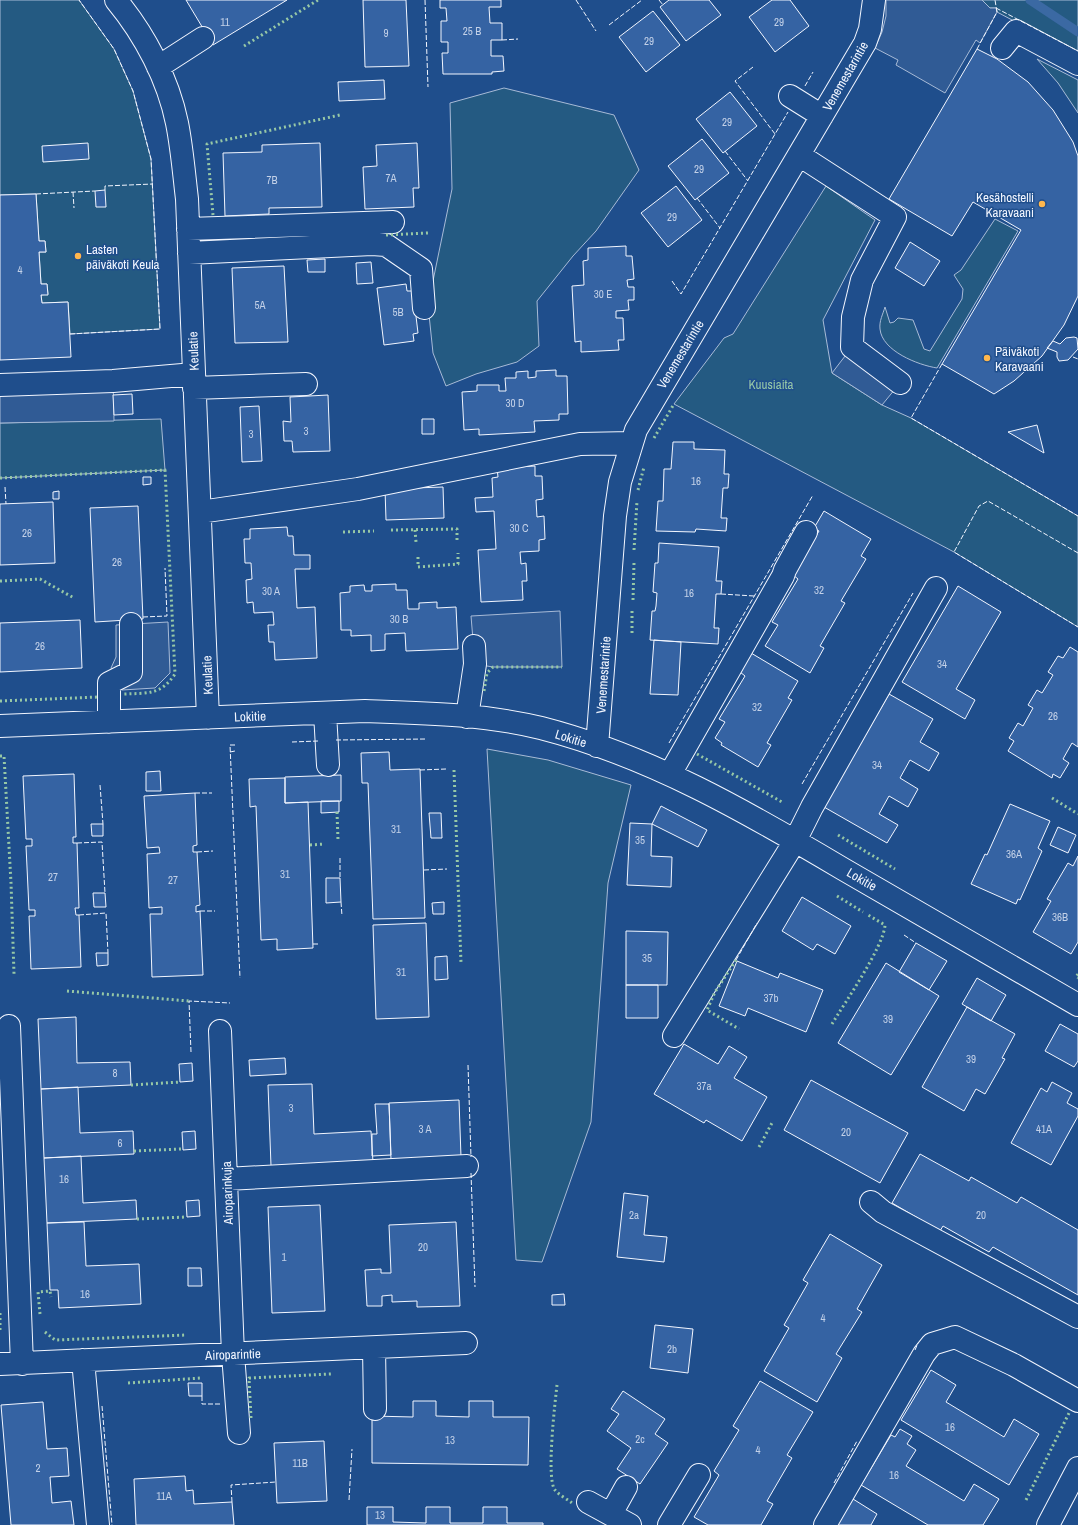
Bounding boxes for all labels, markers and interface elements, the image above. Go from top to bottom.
house number: 11 [220,15,230,29]
house number: 29 [774,15,784,29]
house number: 25 B [463,24,481,38]
house number: 9 [383,26,389,40]
house number: 29 [644,34,654,48]
street label: Venemestarintie [819,38,872,114]
house number: 29 [722,115,732,129]
house number: 29 [694,162,704,176]
house number: 7A [385,171,397,185]
house number: 7B [266,173,278,187]
place label: Kesähostelli Karavaani [976,189,1034,221]
marker: Kesähostelli Karavaani [1037,199,1047,209]
house number: 29 [667,210,677,224]
place label: Lasten päiväkoti Keula [86,241,160,273]
marker: Lasten päiväkoti Keula [73,251,83,261]
house number: 4 [17,263,23,277]
house number: 30 E [594,287,612,301]
house number: 5A [254,298,266,312]
house number: 5B [392,305,404,319]
street label: Venemestarintie [653,317,708,392]
street label: Keulatie [184,331,203,371]
place label: Päiväkoti Karavaani [995,343,1044,375]
marker: Päiväkoti Karavaani [982,353,992,363]
park label: Kuusiaita [748,376,794,393]
house number: 30 D [505,396,525,410]
house number: 3 [303,424,309,438]
house number: 3 [248,427,254,441]
house number: 16 [691,474,701,488]
house number: 30 C [509,521,529,535]
house number: 26 [22,526,32,540]
house number: 26 [112,555,122,569]
house number: 32 [814,583,824,597]
house number: 30 A [262,584,281,598]
house number: 16 [684,586,694,600]
house number: 30 B [390,612,408,626]
street label: Venemestarintie [592,636,615,714]
house number: 26 [35,639,45,653]
street label: Keulatie [198,655,217,695]
house number: 34 [937,657,947,671]
house number: 32 [752,700,762,714]
street label: Lokitie [234,707,266,726]
house number: 26 [1048,709,1058,723]
street label: Lokitie [553,726,589,751]
house number: 34 [872,758,882,772]
house number: 31 [391,822,401,836]
house number: 35 [635,833,645,847]
house number: 36A [1006,847,1023,861]
street label: Lokitie [844,864,880,895]
house number: 31 [280,867,290,881]
house number: 27 [48,870,58,884]
house number: 27 [168,873,178,887]
house number: 36B [1052,910,1068,924]
house number: 35 [642,951,652,965]
house number: 31 [396,965,406,979]
house number: 37b [763,991,779,1005]
house number: 39 [883,1012,893,1026]
house number: 39 [966,1052,976,1066]
house number: 8 [112,1066,118,1080]
house number: 37a [696,1079,712,1093]
house number: 3 [288,1101,294,1115]
house number: 3 A [418,1122,433,1136]
house number: 41A [1036,1122,1053,1136]
house number: 20 [841,1125,851,1139]
house number: 6 [117,1136,123,1150]
street label: Airoparinkuja [218,1161,237,1226]
house number: 16 [59,1172,69,1186]
house number: 2a [629,1208,639,1222]
house number: 20 [976,1208,986,1222]
house number: 20 [418,1240,428,1254]
house number: 1 [281,1250,287,1264]
house number: 16 [80,1287,90,1301]
house number: 4 [820,1311,826,1325]
house number: 2b [667,1342,677,1356]
street label: Airoparintie [204,1345,261,1364]
house number: 16 [945,1420,955,1434]
house number: 2c [635,1432,645,1446]
house number: 13 [445,1433,455,1447]
house number: 4 [755,1443,761,1457]
house number: 11B [292,1456,308,1470]
house number: 2 [35,1461,41,1475]
house number: 16 [889,1468,899,1482]
house number: 11A [156,1489,173,1503]
house number: 13 [375,1508,385,1522]

